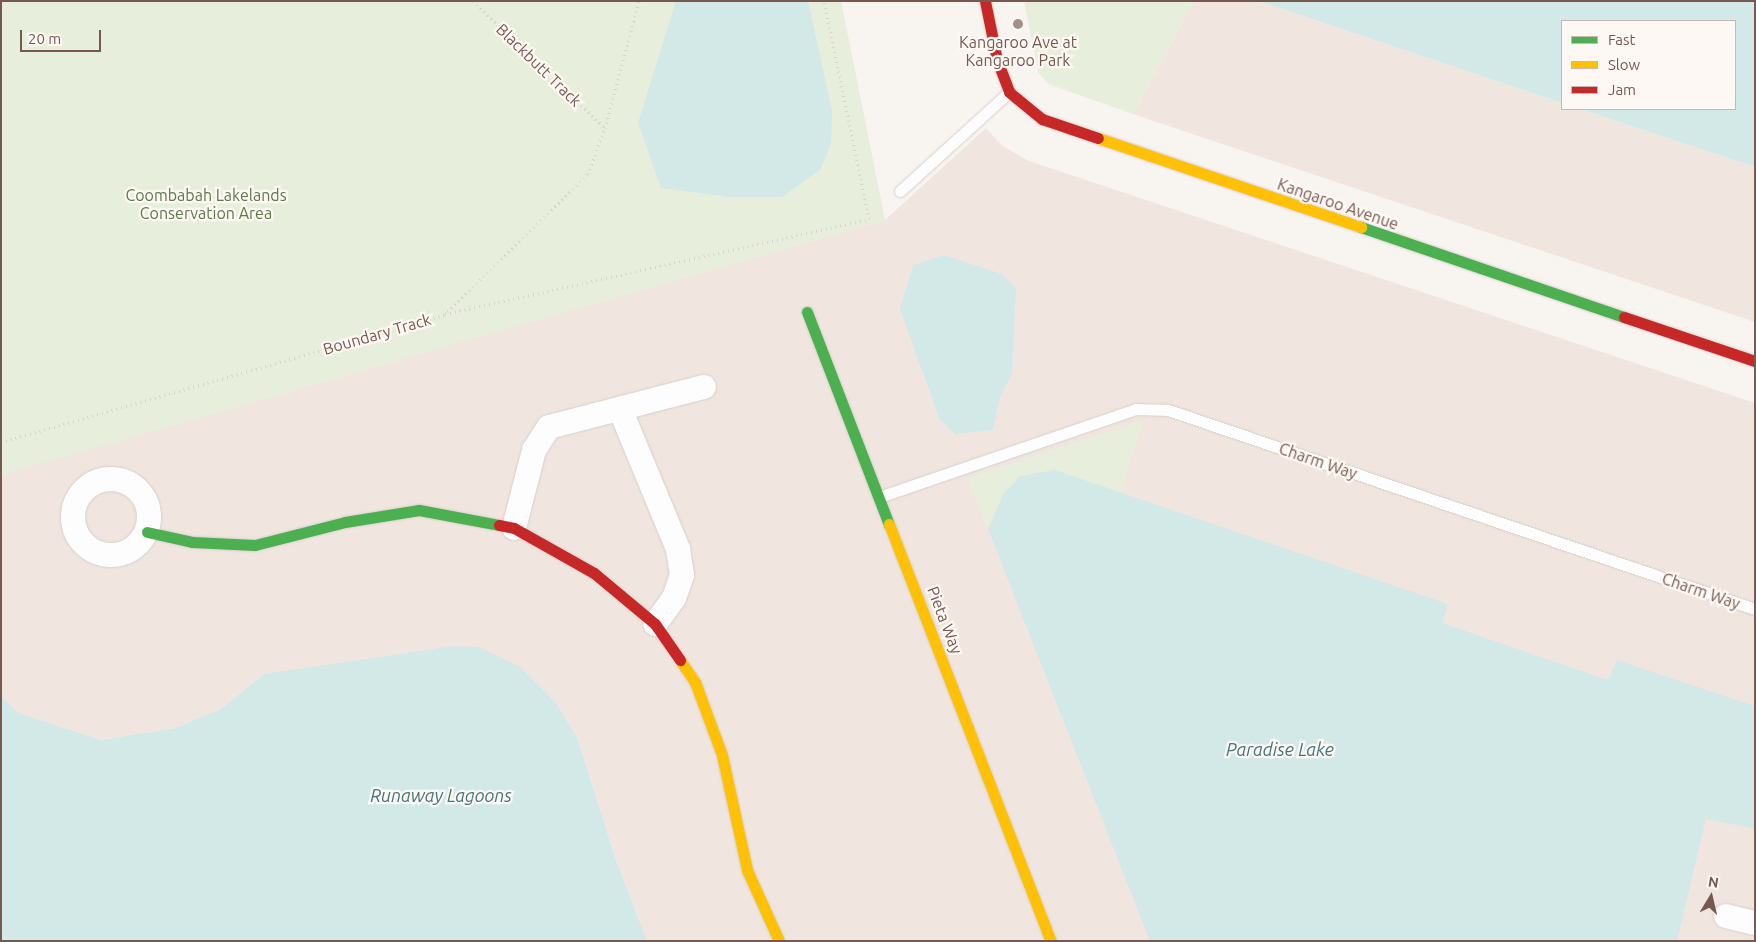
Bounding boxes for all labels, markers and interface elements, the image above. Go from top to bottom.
marker: Kangaroo Ave at Kangaroo Park [1012,18,1024,30]
scale bar [22,20,104,52]
street label: Blackbutt Track [492,20,586,110]
legend [1561,20,1736,110]
text: 20 m [28,30,61,47]
text: Fast [1608,31,1635,48]
place label: Kangaroo Ave at Kangaroo Park [959,32,1077,70]
text: Slow [1608,56,1640,73]
text: Jam [1608,81,1636,98]
street label: Kangaroo Avenue [1275,174,1401,234]
park label: Coombabah Lakelands Conservation Area [125,185,287,223]
street label: Boundary Track [321,309,433,359]
street label: Charm Way [1277,439,1359,483]
street label: Charm Way [1660,569,1742,613]
street label: Pieta Way [923,583,967,657]
water label: Paradise Lake [1226,738,1334,760]
water label: Runaway Lagoons [370,784,512,806]
north arrow [1686,872,1736,922]
text: N [1707,873,1720,891]

